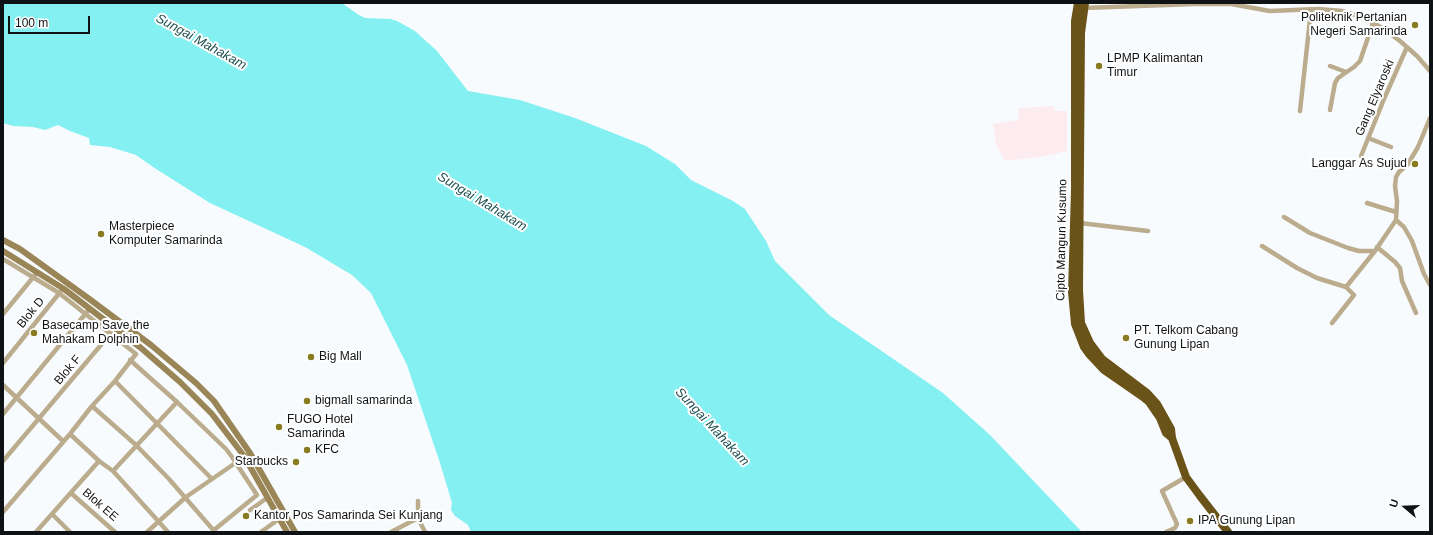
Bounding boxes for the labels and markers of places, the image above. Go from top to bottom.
place label: Politeknik Pertanian Negeri Samarinda [1301,11,1407,39]
marker: Politeknik Pertanian Negeri Samarinda [1410,20,1420,30]
place label: LPMP Kalimantan Timur [1107,52,1203,80]
marker: LPMP Kalimantan Timur [1094,61,1104,71]
place label: Langgar As Sujud [1312,157,1407,171]
marker: Langgar As Sujud [1410,159,1420,169]
place label: Masterpiece Komputer Samarinda [109,220,222,248]
marker: Masterpiece Komputer Samarinda [96,229,106,239]
place label: Basecamp Save the Mahakam Dolphin [42,319,149,347]
place label: PT. Telkom Cabang Gunung Lipan [1134,324,1238,352]
marker: Basecamp Save the Mahakam Dolphin [29,328,39,338]
marker: PT. Telkom Cabang Gunung Lipan [1121,333,1131,343]
place label: Big Mall [319,350,362,364]
marker: Big Mall [306,352,316,362]
place label: bigmall samarinda [315,394,412,408]
marker: bigmall samarinda [302,396,312,406]
place label: FUGO Hotel Samarinda [287,413,353,441]
marker: FUGO Hotel Samarinda [274,422,284,432]
place label: KFC [315,443,339,457]
marker: KFC [302,445,312,455]
place label: Starbucks [235,455,288,469]
marker: Starbucks [291,457,301,467]
place label: Kantor Pos Samarinda Sei Kunjang [254,509,443,523]
marker: Kantor Pos Samarinda Sei Kunjang [241,511,251,521]
place label: IPA Gunung Lipan [1198,514,1295,528]
marker: IPA Gunung Lipan [1185,516,1195,526]

